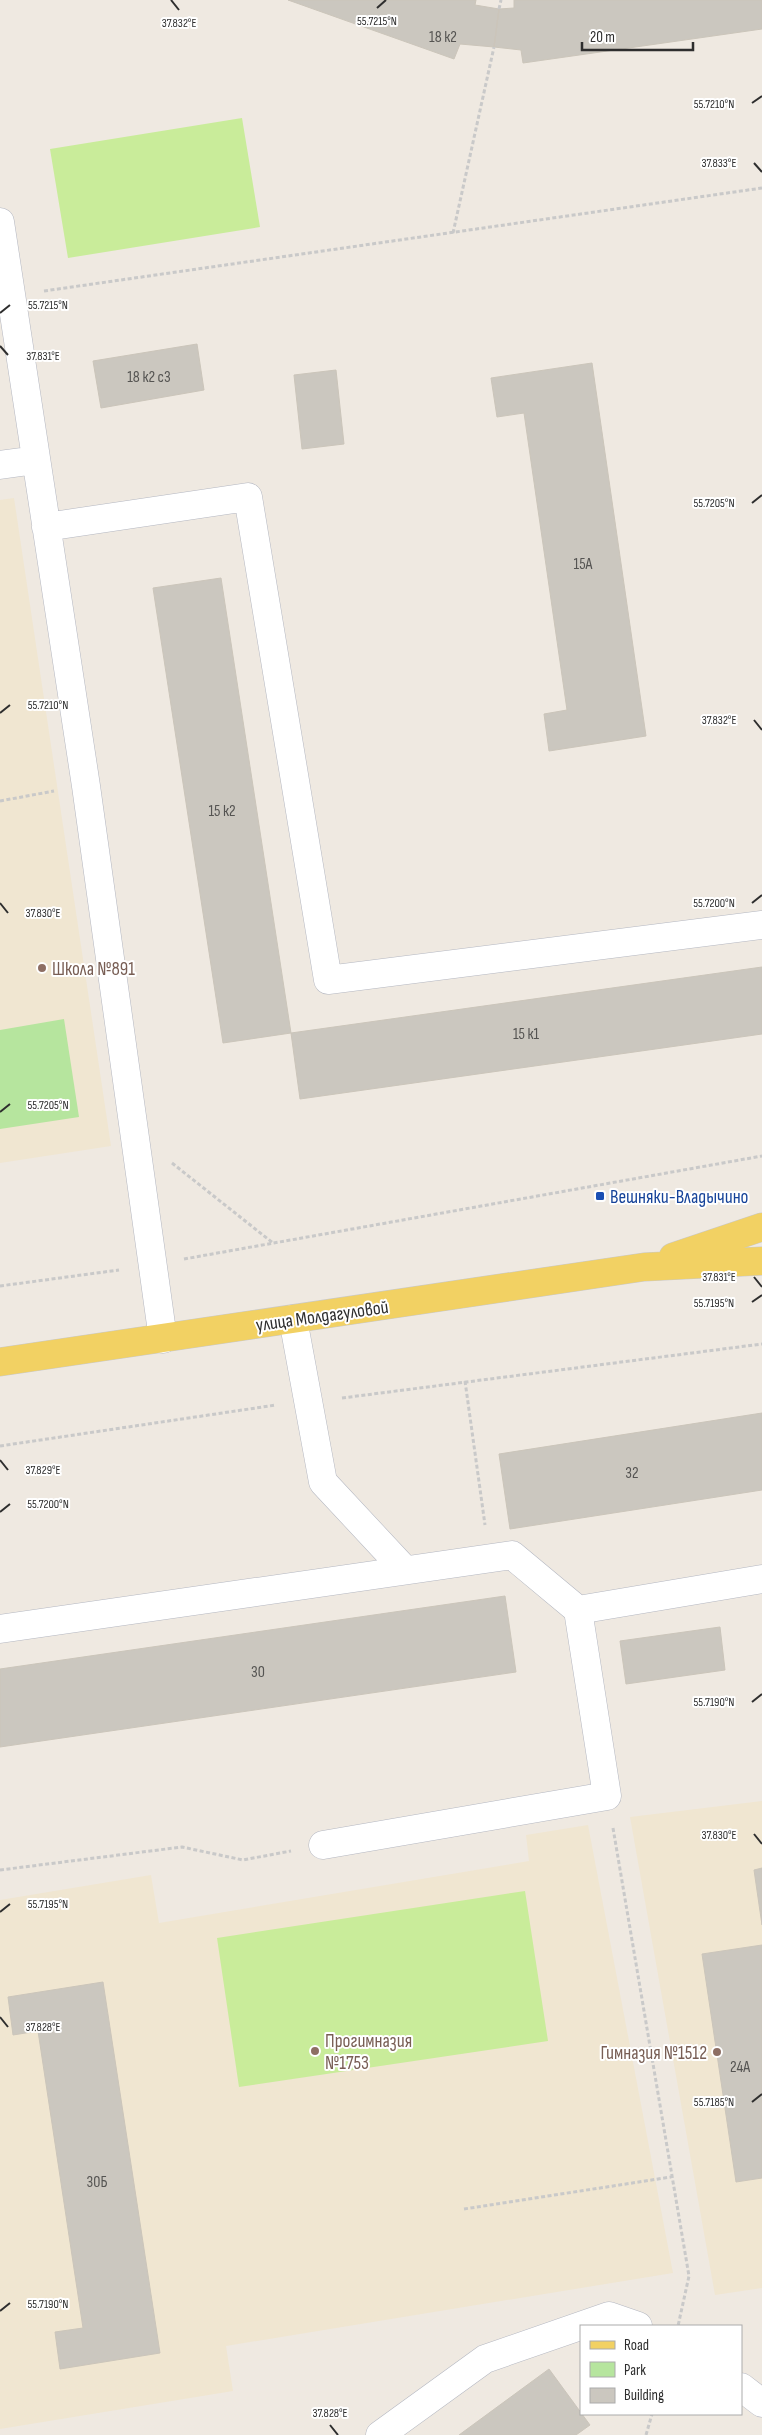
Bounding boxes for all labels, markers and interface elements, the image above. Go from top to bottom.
text: 55.7215°N [357,14,397,29]
text: 37.832°E [162,16,196,31]
scale bar [582,20,693,52]
house number: 18 к2 [429,28,457,47]
text: 20 m [590,28,615,47]
text: 55.7210°N [694,97,734,112]
text: 37.833°E [702,156,736,171]
text: 55.7215°N [28,298,68,313]
text: 37.831°E [26,349,60,364]
house number: 18 к2 с3 [127,368,171,387]
text: 55.7205°N [693,496,735,511]
house number: 15А [574,555,593,574]
text: 55.7210°N [28,698,68,713]
text: 37.832°E [702,713,736,728]
house number: 15 к2 [208,802,236,821]
text: 55.7200°N [693,896,735,911]
text: 37.830°E [25,906,61,921]
place label: Школа №891 [52,958,135,981]
marker: Школа №891 [36,962,48,974]
house number: 15 к1 [513,1025,539,1044]
text: 55.7205°N [27,1098,69,1113]
place label: Вешняки-Владычино [610,1186,748,1209]
marker: Вешняки-Владычино [594,1190,606,1202]
text: 37.831°E [702,1270,736,1285]
street label: улица Молдагуловой [254,1296,390,1337]
text: 55.7195°N [694,1296,734,1311]
text: 37.829°E [25,1463,61,1478]
house number: 32 [625,1464,639,1483]
text: 55.7200°N [27,1497,69,1512]
house number: 30 [251,1663,265,1682]
text: 55.7190°N [694,1695,734,1710]
text: 37.830°E [701,1828,737,1843]
text: 55.7195°N [28,1897,68,1912]
text: 37.828°E [26,2020,61,2035]
place label: Прогимназия №1753 [325,2030,412,2075]
place label: Гимназия №1512 [601,2042,707,2065]
marker: Прогимназия №1753 [309,2045,321,2057]
marker: Гимназия №1512 [711,2046,723,2058]
house number: 24А [730,2058,750,2077]
text: 55.7185°N [694,2095,734,2110]
house number: 30Б [87,2173,107,2192]
text: 55.7190°N [28,2297,68,2312]
legend [580,2325,742,2415]
text: Road [624,2336,649,2355]
text: Park [624,2361,646,2380]
text: Building [624,2386,664,2405]
text: 37.828°E [313,2406,348,2421]

